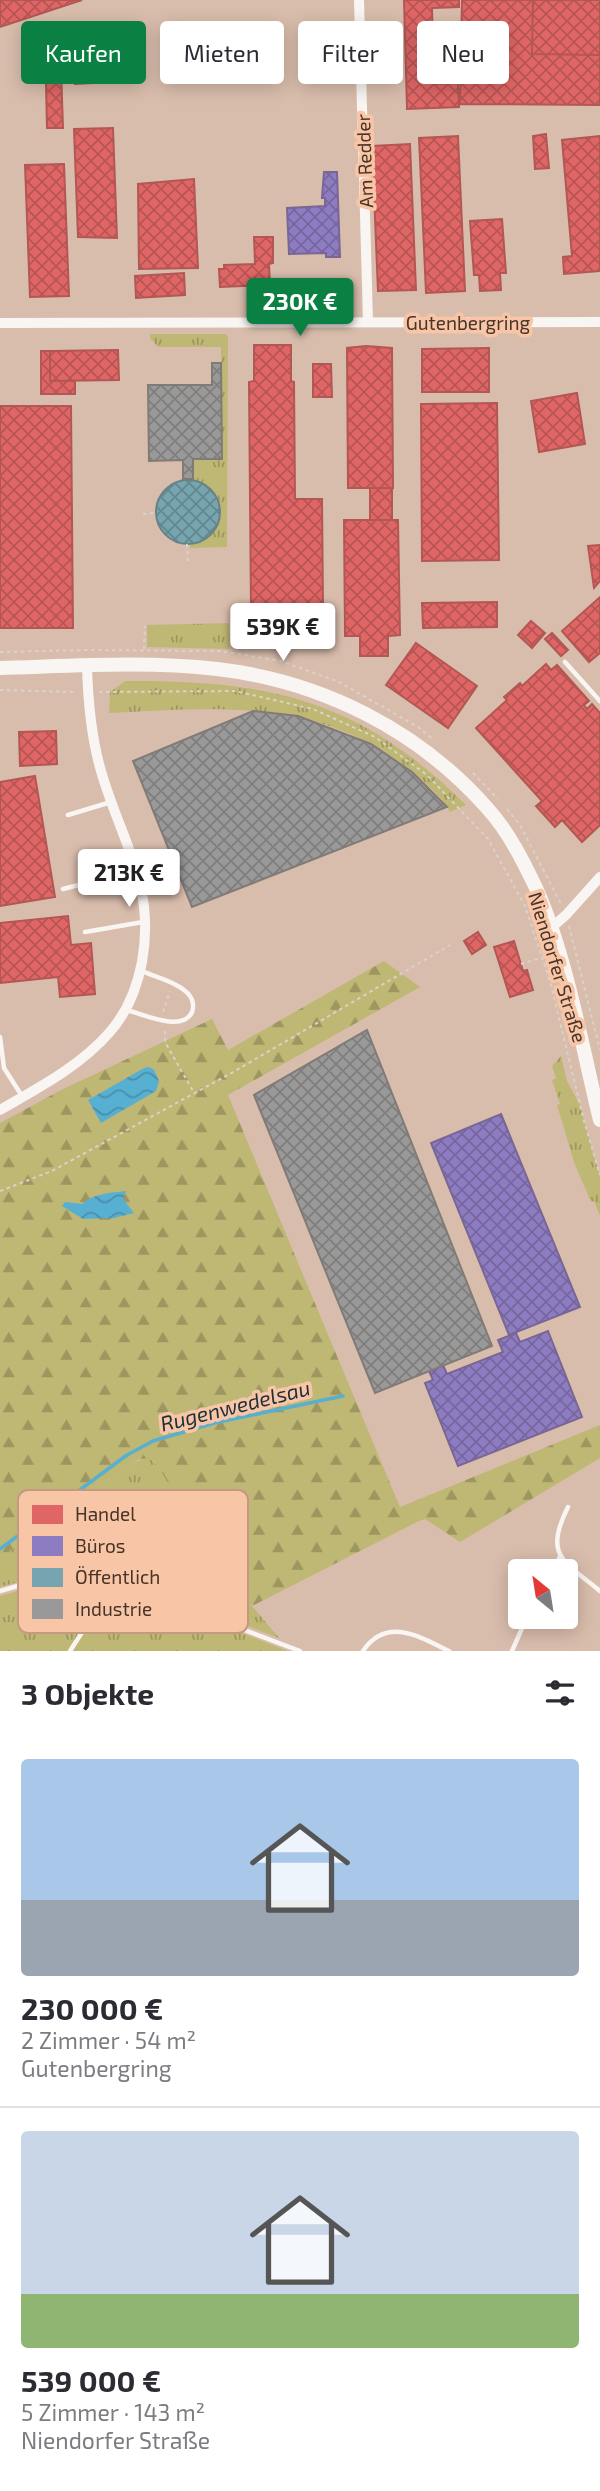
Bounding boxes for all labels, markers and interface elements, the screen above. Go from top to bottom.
chip: Kaufen [21,21,146,84]
chip: Mieten [160,21,284,84]
chip: Filter [298,21,403,84]
chip: Neu [417,21,509,84]
street label: Am Redder [351,113,377,208]
pin: 230K € [243,278,357,338]
text: 230K € [262,287,338,315]
street label: Gutenbergring [406,311,531,334]
pin: 539K € [226,604,340,663]
text: 539K € [246,612,320,640]
pin: 213K € [72,850,186,909]
text: 213K € [94,858,164,886]
street label: Niendorfer Straße [524,889,592,1045]
water label: Rugenwedelsau [157,1374,313,1436]
legend [18,1490,248,1633]
text: Handel [75,1502,136,1525]
text: Büros [75,1534,125,1557]
north arrow [508,1559,578,1629]
map controls [508,1559,578,1629]
text: Öffentlich [75,1565,160,1588]
text: Industrie [75,1597,152,1620]
icon: filters [541,1674,579,1712]
text: 3 Objekte [21,1675,154,1711]
icon: home [237,1805,363,1931]
text: 230 000 € [21,1990,163,2026]
text: 2 Zimmer · 54 m² [21,2026,196,2054]
text: Gutenbergring [21,2054,172,2082]
icon: home [237,2177,363,2303]
text: 539 000 € [21,2362,161,2398]
text: 5 Zimmer · 143 m² [21,2398,205,2426]
text: Niendorfer Straße [21,2426,210,2454]

